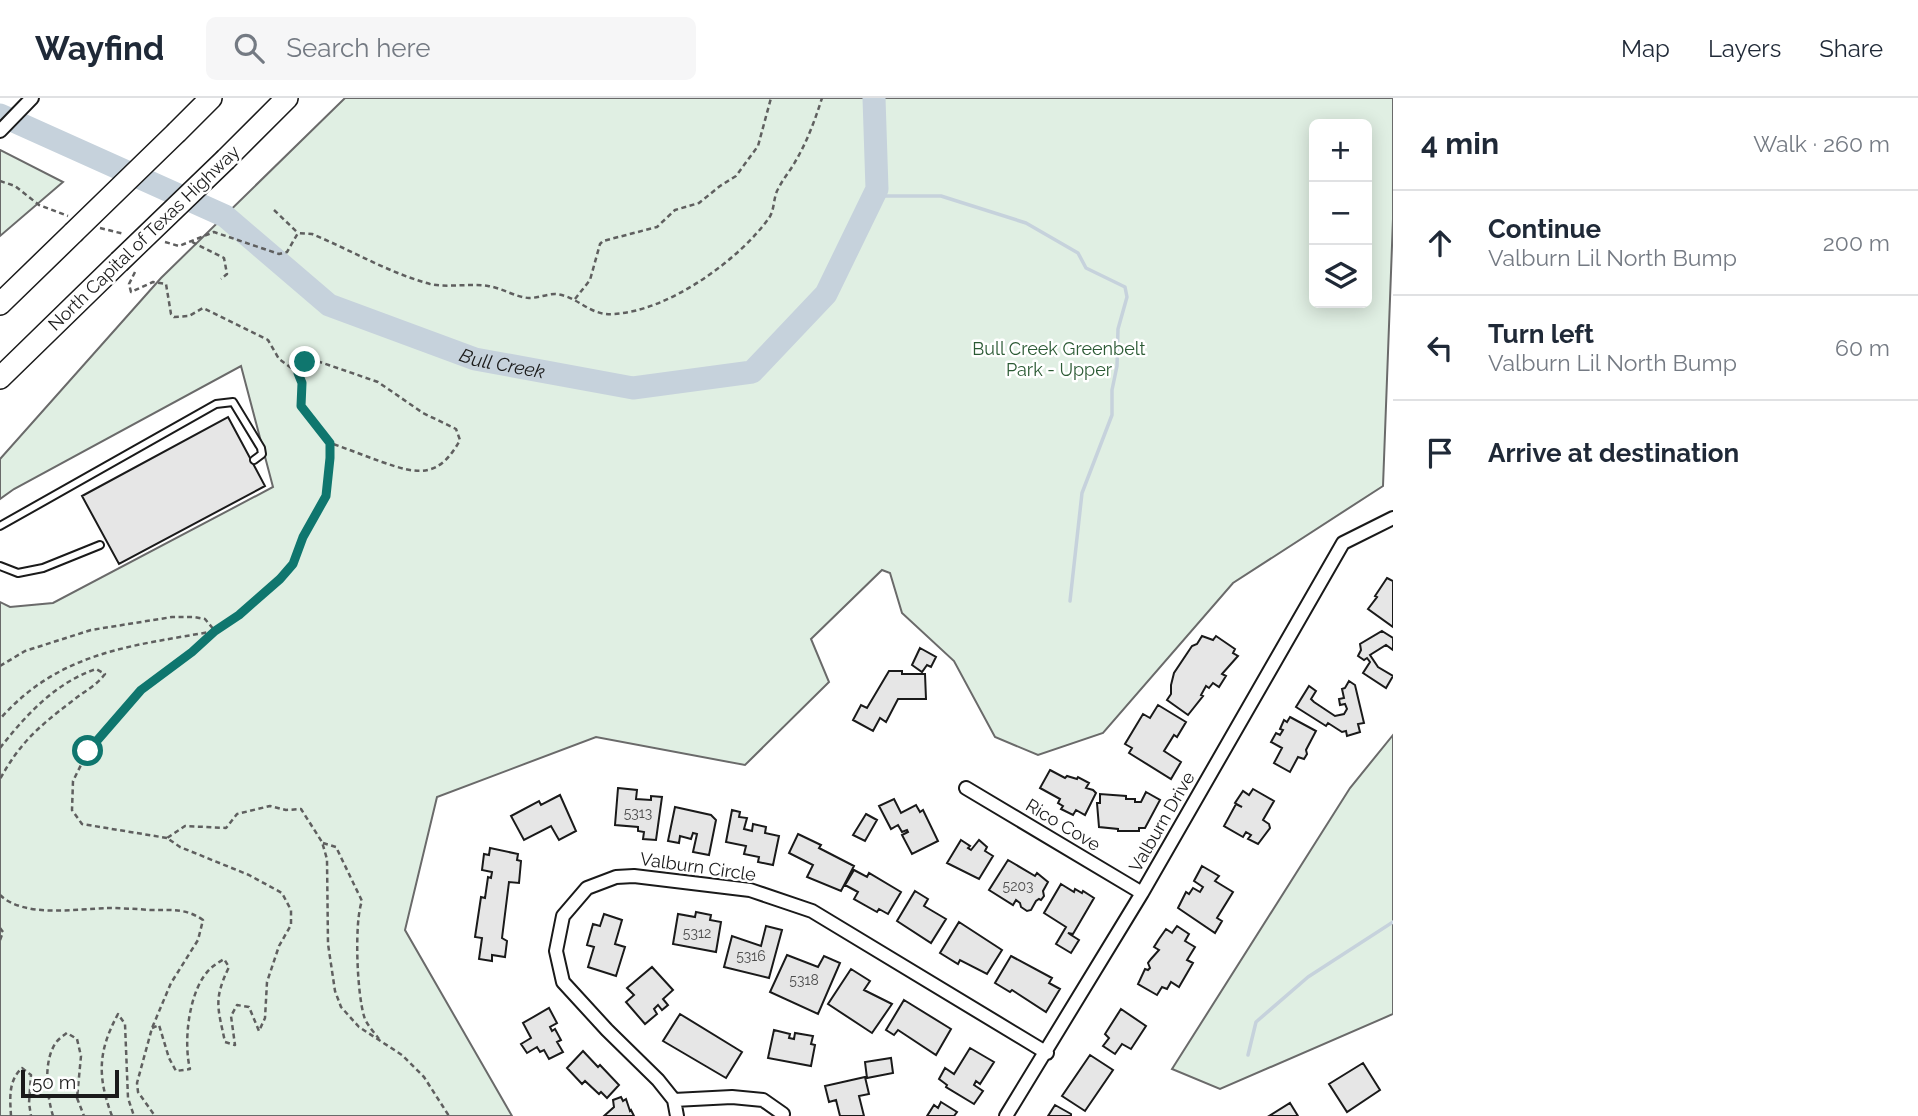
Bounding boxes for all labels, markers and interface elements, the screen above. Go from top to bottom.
search box [206,17,696,80]
text: Wayfind [35,29,164,68]
icon: search [230,29,268,67]
text: Search here [286,33,431,63]
text: Map [1621,34,1670,63]
text: Layers [1708,34,1781,63]
text: Share [1819,34,1883,63]
map controls [1309,119,1372,308]
button: + [1309,119,1372,182]
text: 4 min [1421,126,1499,161]
text: Walk · 260 m [1753,130,1890,157]
street label: North Capital of Texas Highway [44,140,244,335]
button: − [1309,182,1372,245]
text: Continue [1488,214,1601,244]
icon: ahead [1421,224,1459,262]
text: 200 m [1823,229,1890,256]
text: Valburn Lil North Bump [1488,244,1737,271]
button: layers [1309,245,1372,308]
text: Turn left [1488,319,1594,349]
icon: left [1421,329,1459,367]
text: 60 m [1835,334,1890,361]
park label: Bull Creek Greenbelt Park - Upper [972,338,1146,380]
water label: Bull Creek [457,343,547,383]
route end [289,346,320,377]
text: Valburn Lil North Bump [1488,349,1737,376]
icon: arrive [1421,434,1459,472]
text: Arrive at destination [1488,438,1739,468]
route start [72,735,103,766]
street label: Valburn Drive [1124,768,1199,876]
street label: Rico Cove [1022,794,1105,855]
house number: 5313 [624,805,652,821]
street label: Valburn Circle [639,848,758,885]
house number: 5203 [1003,878,1033,894]
house number: 5312 [683,925,711,941]
house number: 5316 [736,948,766,964]
house number: 5318 [789,972,819,988]
scale bar [21,1067,119,1099]
text: 50 m [32,1071,76,1093]

